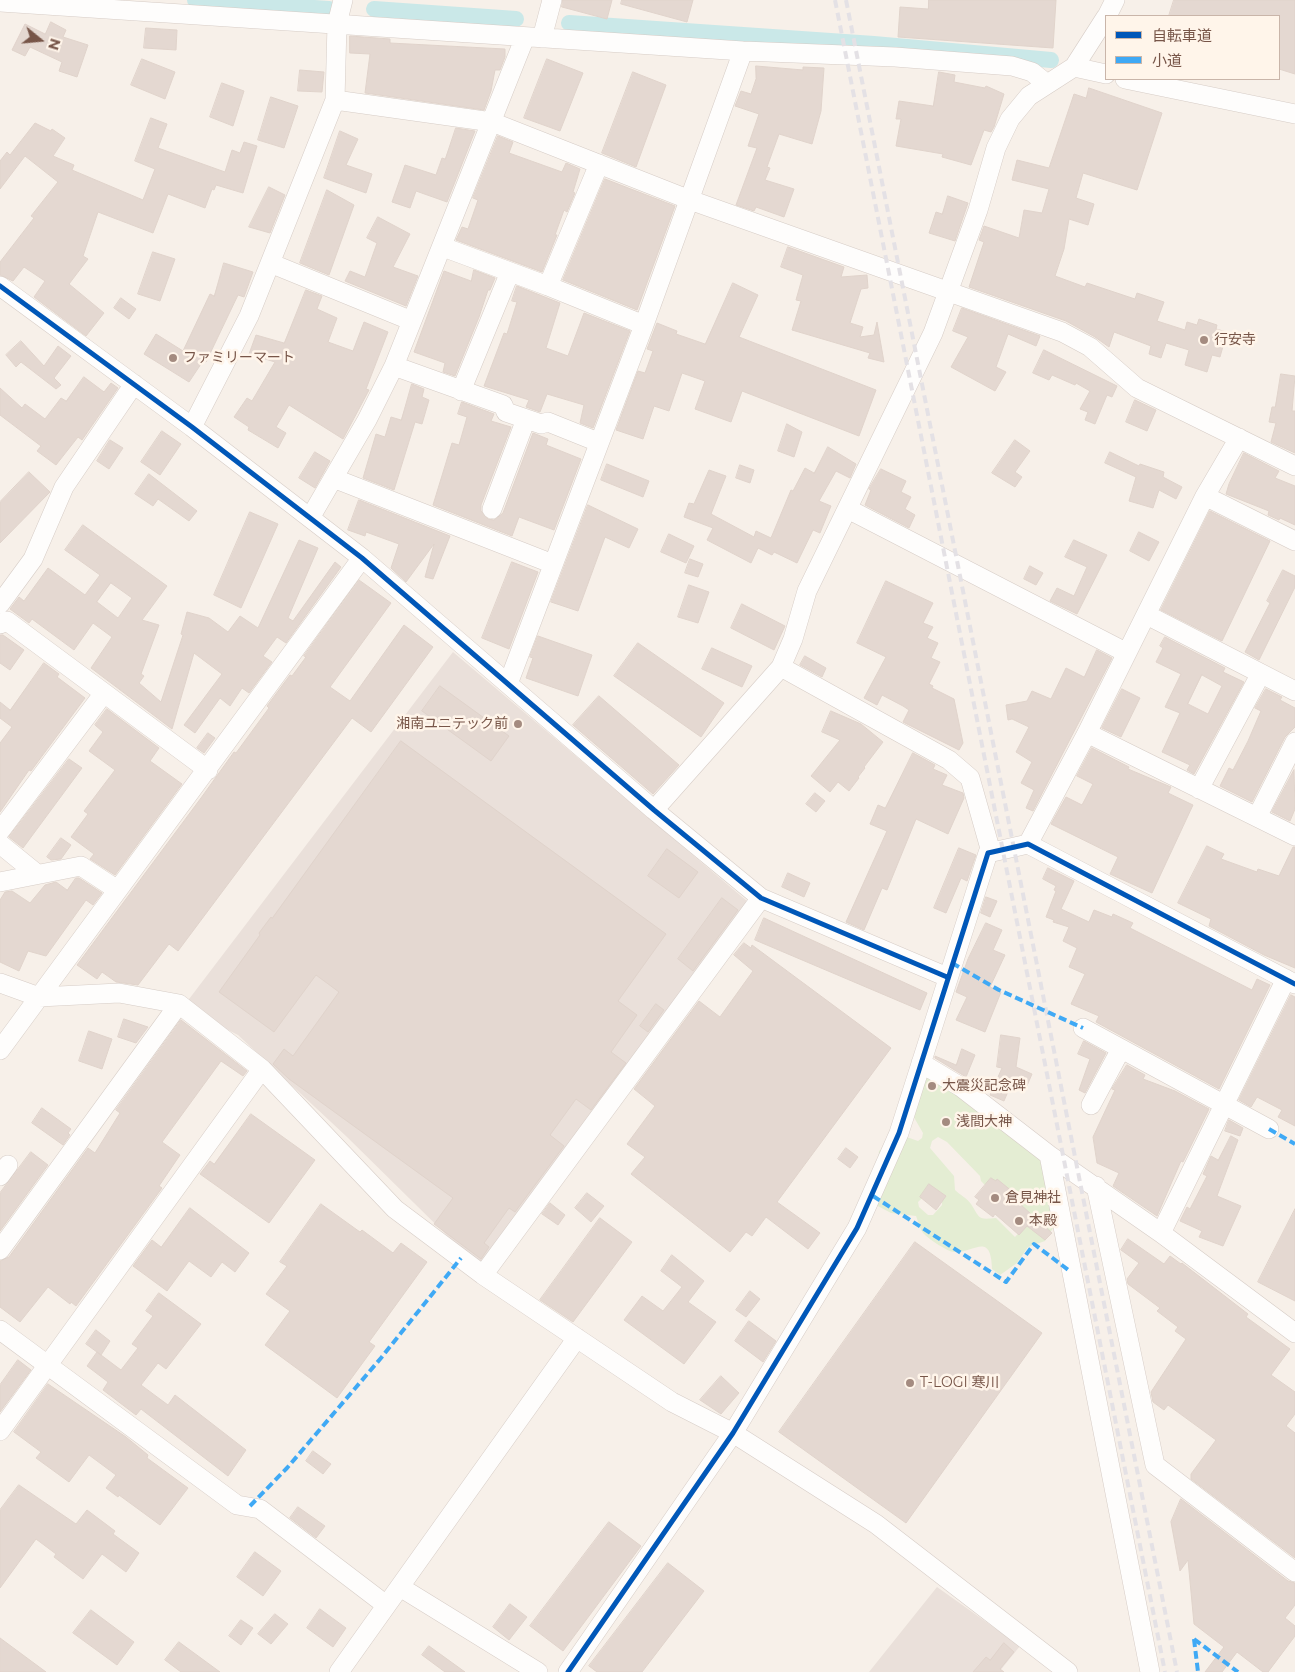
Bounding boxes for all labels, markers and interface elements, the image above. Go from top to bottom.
north arrow [15,15,65,65]
legend [1105,15,1280,80]
text: 自転車道 [1152,26,1212,45]
text: N [44,36,65,52]
text: 小道 [1152,51,1182,70]
place label: 行安寺 [1214,332,1256,348]
marker: 行安寺 [1198,334,1210,346]
place label: ファミリーマート [183,350,295,366]
marker: ファミリーマート [167,352,179,364]
place label: 湘南ユニテック前 [396,716,508,732]
marker: 湘南ユニテック前 [512,718,524,730]
place label: 大震災記念碑 [942,1078,1026,1094]
marker: 大震災記念碑 [926,1080,938,1092]
place label: 浅間大神 [956,1114,1012,1130]
marker: 浅間大神 [940,1116,952,1128]
place label: 倉見神社 [1005,1190,1061,1206]
marker: 倉見神社 [989,1192,1001,1204]
place label: 本殿 [1029,1213,1057,1229]
marker: 本殿 [1013,1215,1025,1227]
place label: T-LOGI 寒川 [920,1375,999,1391]
marker: T-LOGI 寒川 [904,1377,916,1389]

